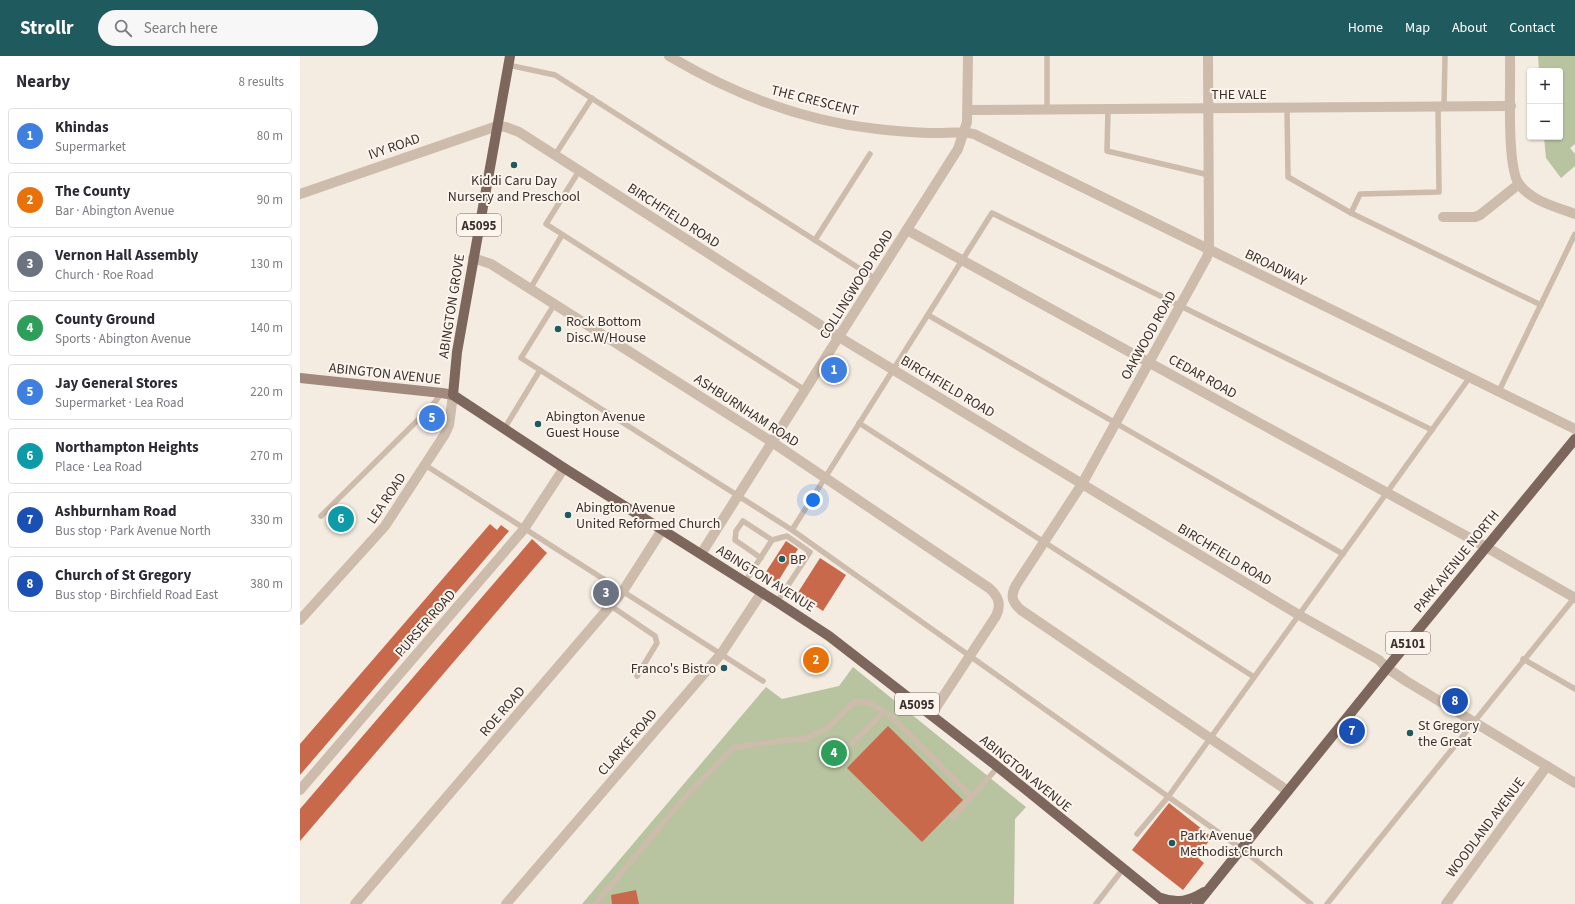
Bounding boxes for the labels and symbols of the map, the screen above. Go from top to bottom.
street label: THE CRESCENT [769,80,861,122]
street label: THE VALE [1211,85,1267,105]
street label: IVY ROAD [366,129,423,165]
marker: Kiddi Caru Day Nursery and Preschool [509,160,519,170]
place label: Kiddi Caru Day Nursery and Preschool [448,171,581,207]
street label: BIRCHFIELD ROAD [623,178,724,253]
road number: A5095 [457,214,501,236]
street label: COLLINGWOOD ROAD [815,226,899,343]
street label: BROADWAY [1241,244,1310,292]
street label: ABINGTON GROVE [434,252,470,360]
street label: OAKWOOD ROAD [1116,287,1182,384]
place label: Rock Bottom Disc.W/House [566,312,646,348]
marker: Rock Bottom Disc.W/House [553,324,563,334]
street label: CEDAR ROAD [1165,350,1240,404]
street label: BIRCHFIELD ROAD [897,351,998,423]
pin: 1 [821,355,847,385]
street label: ABINGTON AVENUE [328,358,442,390]
street label: ASHBURNHAM ROAD [690,369,803,452]
pin: 5 [419,403,445,433]
place label: Abington Avenue Guest House [546,407,645,443]
marker: Abington Avenue Guest House [533,419,543,429]
street label: LEA ROAD [362,469,411,528]
your location [803,490,823,510]
place label: Abington Avenue United Reformed Church [576,498,720,534]
pin: 6 [328,504,354,534]
street label: PARK AVENUE NORTH [1409,506,1504,617]
marker: Abington Avenue United Reformed Church [563,510,573,520]
street label: BIRCHFIELD ROAD [1174,519,1275,591]
street label: ABINGTON AVENUE [712,540,819,617]
place label: BP [790,550,806,570]
marker: BP [777,554,787,564]
pin: 3 [593,578,619,608]
street label: PURSER ROAD [391,586,461,662]
road number: A5101 [1386,632,1430,654]
pin: 2 [803,645,829,675]
place label: Franco's Bistro [631,659,716,679]
marker: Franco's Bistro [719,663,729,673]
street label: ROE ROAD [475,682,530,741]
pin: 8 [1442,686,1468,716]
road number: A5095 [895,693,939,715]
street label: CLARKE ROAD [593,705,662,780]
pin: 7 [1339,716,1365,746]
place label: St Gregory the Great [1418,716,1480,752]
marker: St Gregory the Great [1405,728,1415,738]
street label: ABINGTON AVENUE [975,731,1075,817]
pin: 4 [821,738,847,768]
street label: WOODLAND AVENUE [1442,773,1530,882]
place label: Park Avenue Methodist Church [1180,826,1283,862]
marker: Park Avenue Methodist Church [1167,838,1177,848]

